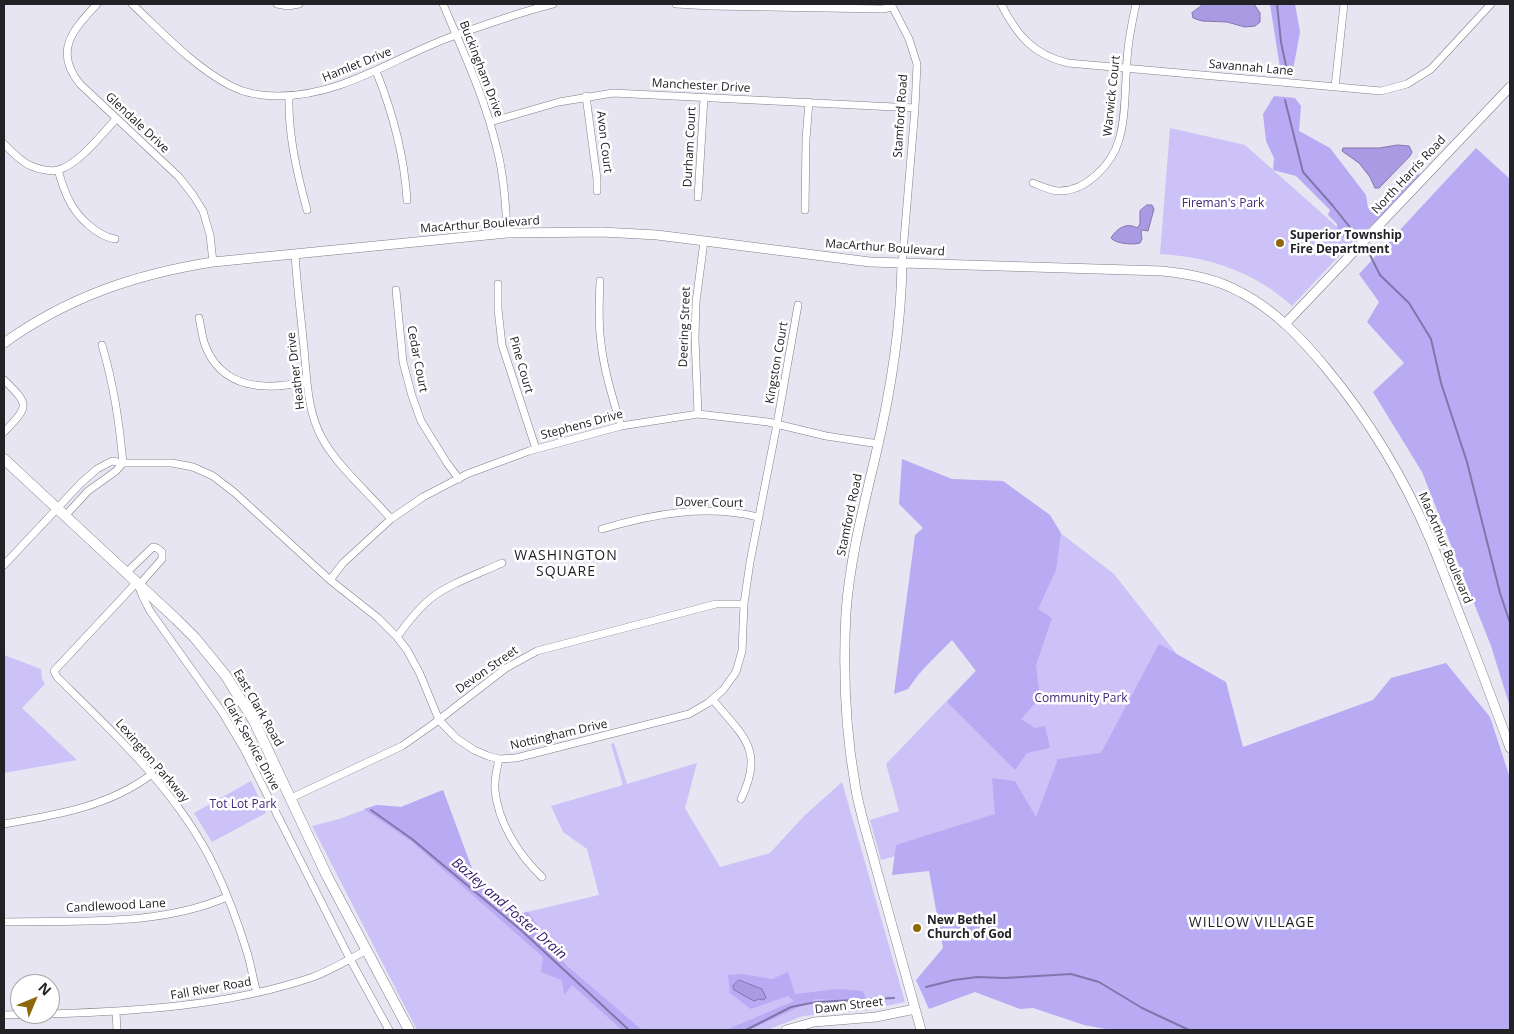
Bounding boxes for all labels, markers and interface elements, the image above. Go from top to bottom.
street label: Buckingham Drive [456,19,506,119]
street label: Hamlet Drive [320,45,394,85]
street label: Warwick Court [1101,55,1123,137]
street label: Savannah Lane [1208,57,1294,79]
street label: Stamford Road [891,74,911,158]
street label: Manchester Drive [651,76,751,96]
street label: Glendale Drive [102,90,172,156]
street label: Durham Court [681,106,699,188]
street label: Avon Court [593,110,615,174]
street label: North Harris Road [1369,133,1449,217]
park label: Fireman's Park [1182,197,1264,211]
street label: MacArthur Boulevard [420,214,540,236]
place label: Superior Township Fire Department [1290,229,1402,257]
street label: MacArthur Boulevard [825,237,945,259]
marker: Superior Township Fire Department [1274,237,1286,249]
street label: Deering Street [676,286,694,368]
street label: Kingston Court [763,321,791,405]
street label: Cedar Court [403,324,431,394]
street label: Heather Drive [284,331,308,411]
street label: Pine Court [506,335,536,395]
street label: Stephens Drive [539,407,625,443]
street label: Stamford Road [834,472,866,558]
street label: MacArthur Boulevard [1415,490,1475,606]
street label: Dover Court [675,495,743,511]
district label: WASHINGTON SQUARE [513,548,619,580]
street label: Devon Street [453,643,521,697]
street label: East Clark Road [230,667,286,749]
park label: Community Park [1034,692,1128,706]
street label: Clark Service Drive [220,695,282,793]
street label: Lexington Parkway [112,717,192,805]
street label: Nottingham Drive [509,717,609,753]
park label: Tot Lot Park [209,798,277,812]
water label: Bazley and Foster Drain [448,855,570,963]
street label: Candlewood Lane [66,896,166,916]
place label: New Bethel Church of God [927,914,1012,942]
district label: WILLOW VILLAGE [1187,915,1317,931]
marker: New Bethel Church of God [911,922,923,934]
north arrow [10,974,60,1024]
street label: Fall River Road [169,975,253,1003]
text: N [35,978,56,999]
street label: Dawn Street [814,995,884,1017]

